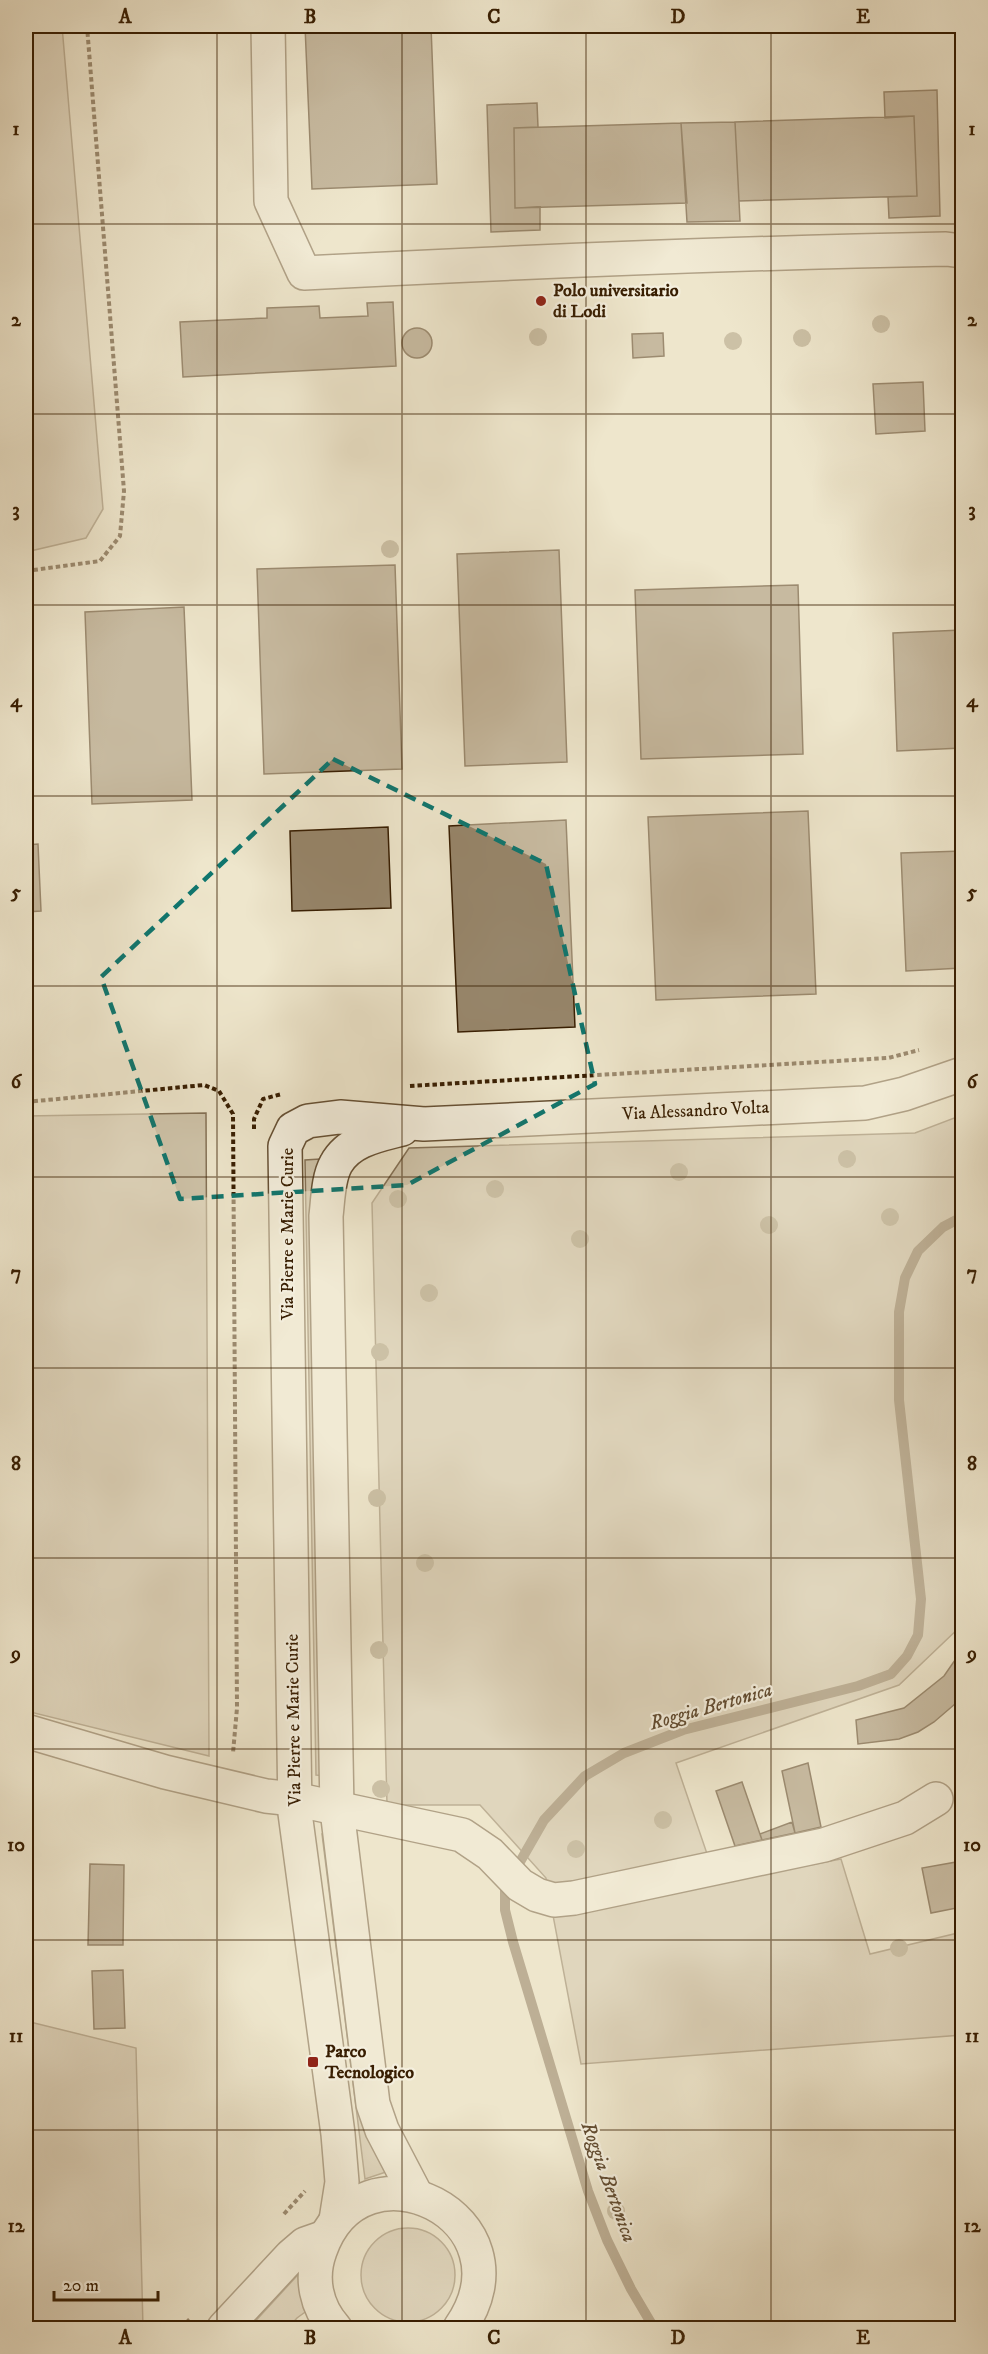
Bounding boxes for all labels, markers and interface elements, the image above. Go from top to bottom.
text: A [118,5,133,30]
text: B [304,5,316,30]
text: C [487,5,501,30]
text: D [671,5,686,30]
text: E [856,5,870,30]
text: 1 [12,117,20,142]
text: 1 [968,117,976,142]
place label: Polo universitario di Lodi [553,280,679,323]
marker: Polo universitario di Lodi [534,294,548,308]
text: 2 [11,308,22,333]
text: 2 [967,308,978,333]
text: 3 [12,498,20,523]
text: 3 [968,498,976,523]
text: 4 [10,689,23,714]
text: 4 [966,689,979,714]
text: 5 [10,880,21,905]
text: 5 [966,880,977,905]
text: 6 [11,1070,23,1095]
text: 6 [967,1070,979,1095]
street label: Via Alessandro Volta [621,1097,770,1126]
street label: Via Pierre e Marie Curie [277,1148,299,1321]
text: 7 [11,1261,21,1286]
text: 7 [967,1261,977,1286]
text: 8 [11,1452,21,1477]
text: 8 [967,1452,977,1477]
street label: Via Pierre e Marie Curie [281,1634,307,1807]
text: 9 [9,1642,21,1667]
text: 9 [965,1642,977,1667]
water label: Roggia Bertonica [646,1678,775,1737]
text: 10 [7,1833,25,1858]
text: 10 [963,1833,981,1858]
text: 11 [9,2024,23,2049]
text: 11 [965,2024,979,2049]
place label: Parco Tecnologico [324,2041,414,2084]
marker: Parco Tecnologico [306,2055,320,2069]
water label: Roggia Bertonica [574,2117,641,2246]
text: 12 [7,2214,26,2239]
text: 12 [963,2214,982,2239]
scale bar [54,2264,158,2302]
text: 20 m [63,2275,99,2297]
text: A [118,2326,133,2351]
text: B [304,2326,316,2351]
text: C [487,2326,501,2351]
text: D [671,2326,686,2351]
text: E [856,2326,870,2351]

